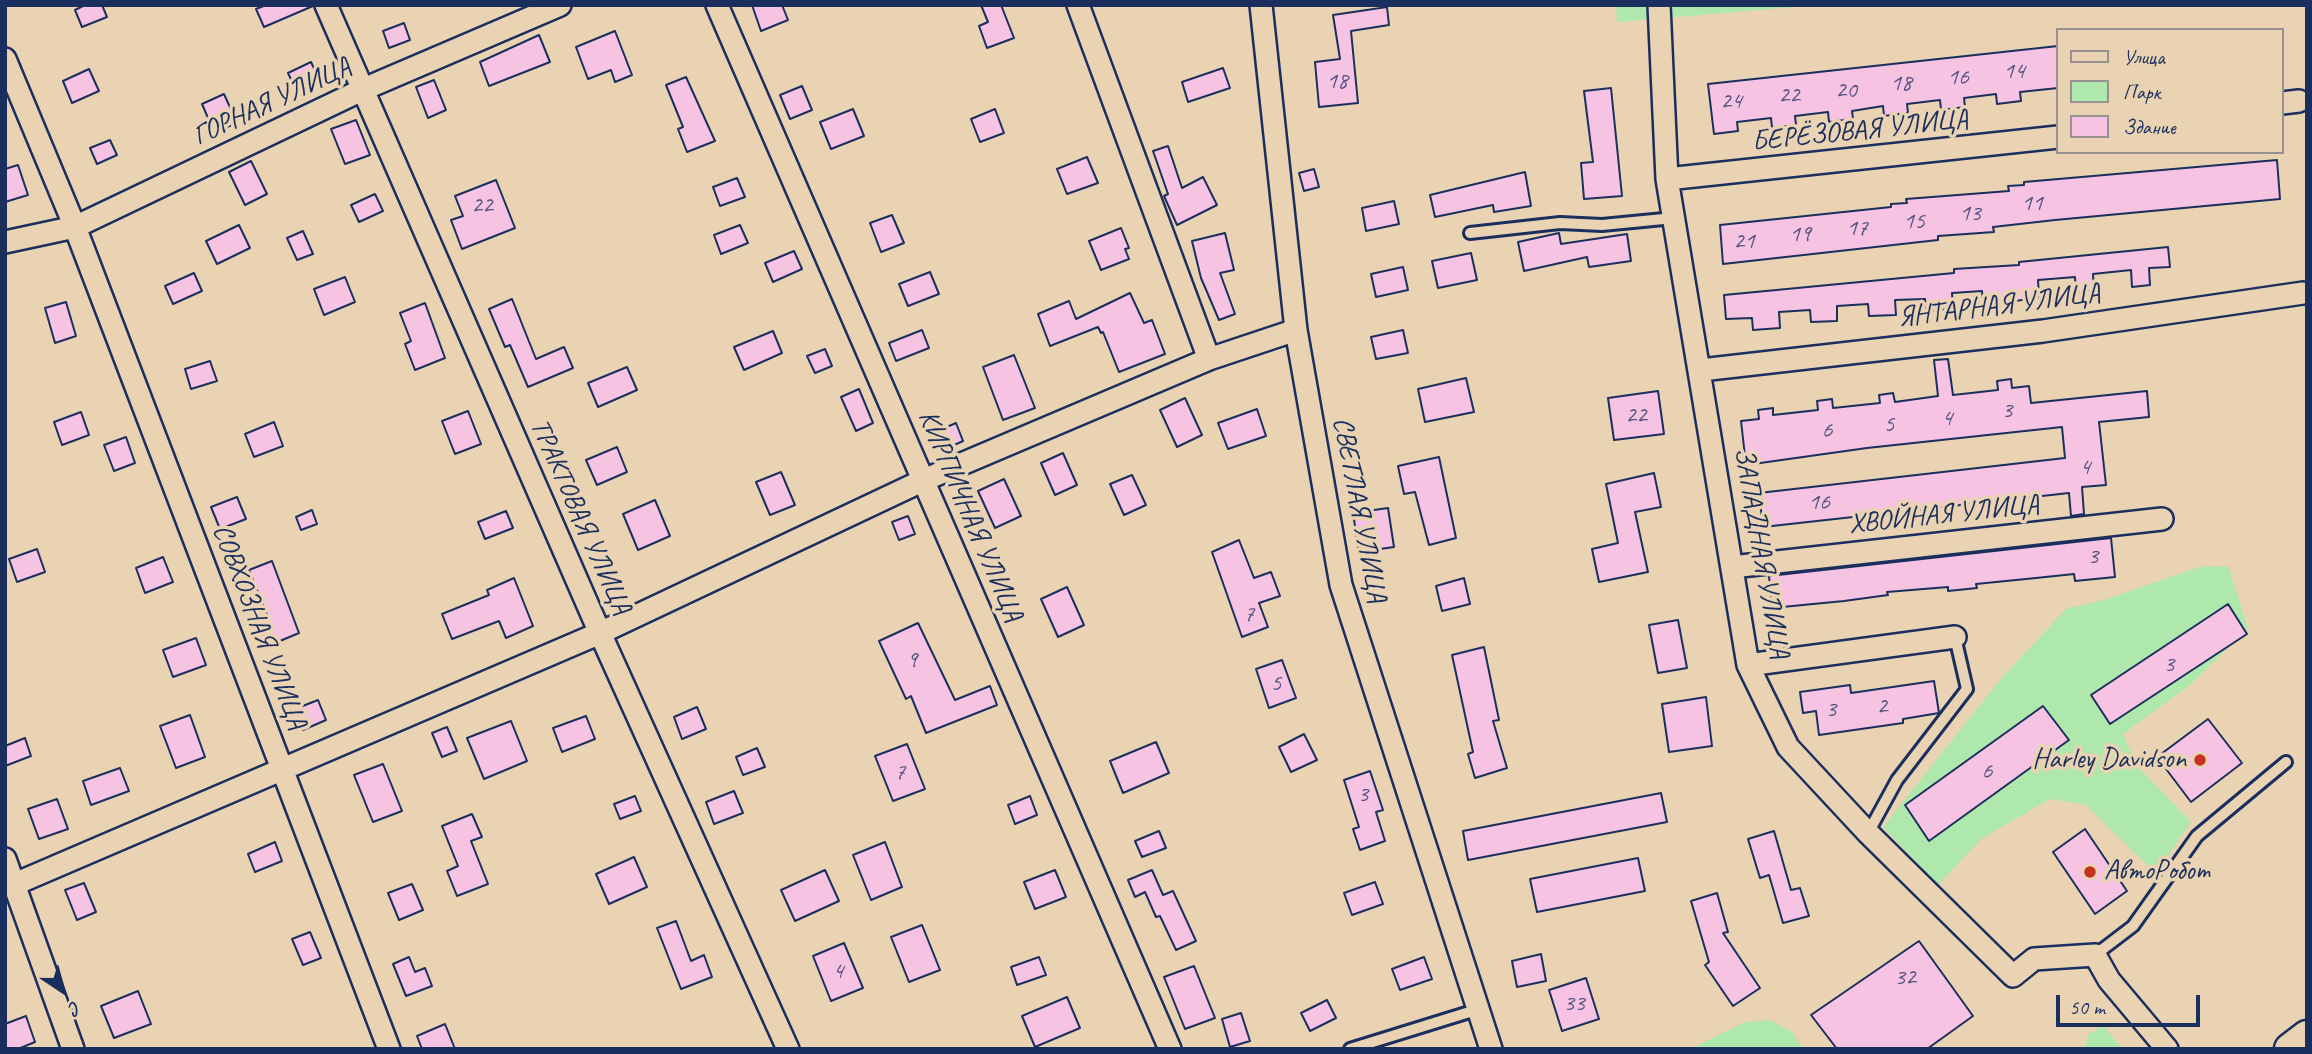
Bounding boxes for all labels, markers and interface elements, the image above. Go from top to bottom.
legend [2056,28,2284,154]
text: Улица [2123,44,2165,70]
street label: ГОРНАЯ УЛИЦА [187,51,357,153]
house number: 14 [2003,58,2025,86]
house number: 16 [1947,64,1969,92]
house number: 18 [1326,68,1348,96]
house number: 18 [1890,70,1912,98]
house number: 20 [1835,77,1857,105]
text: Парк [2123,79,2160,105]
house number: 22 [1778,82,1800,110]
house number: 24 [1720,88,1742,116]
street label: БЕРЁЗОВАЯ УЛИЦА [1750,103,1970,159]
text: Здание [2123,114,2176,140]
house number: 11 [2021,190,2043,218]
house number: 22 [471,192,493,220]
house number: 13 [1959,200,1981,228]
house number: 15 [1903,208,1925,236]
house number: 17 [1846,215,1868,243]
house number: 19 [1789,221,1811,249]
house number: 21 [1733,228,1755,256]
street label: ЯНТАРНАЯ УЛИЦА [1896,277,2102,335]
house number: 3 [2002,397,2012,425]
house number: 22 [1625,402,1647,430]
street label: КИРПИЧНАЯ УЛИЦА [910,405,1030,627]
house number: 4 [1942,405,1952,433]
house number: 5 [1884,411,1894,439]
street label: ТРАКТОВАЯ УЛИЦА [522,414,638,620]
street label: СВЕТЛАЯ УЛИЦА [1325,414,1393,606]
house number: 6 [1822,417,1832,445]
street label: ЗАПАДНАЯ УЛИЦА [1726,445,1796,661]
house number: 4 [2080,454,2090,482]
street label: ХВОЙНАЯ УЛИЦА [1847,488,2041,542]
house number: 16 [1808,489,1830,517]
street label: СОВХОЗНАЯ УЛИЦА [204,520,314,734]
house number: 3 [2088,543,2098,571]
house number: 7 [1244,601,1254,629]
house number: 9 [907,647,917,675]
house number: 3 [2164,651,2174,679]
house number: 5 [1271,670,1281,698]
house number: 2 [1877,693,1887,721]
house number: 3 [1826,696,1836,724]
place label: Harley Davidson [2032,743,2186,777]
marker: Harley Davidson [2192,752,2208,768]
house number: 6 [1982,758,1992,786]
house number: 7 [895,759,905,787]
house number: 3 [1358,781,1368,809]
place label: АвтоРобот [2104,855,2209,889]
marker: АвтоРобот [2082,864,2098,880]
north arrow [28,956,98,1026]
house number: 4 [833,958,843,986]
house number: 32 [1894,964,1916,992]
scale bar [2060,981,2204,1025]
house number: 33 [1563,990,1585,1018]
text: 50 m [2069,994,2105,1020]
text: С [65,996,86,1020]

